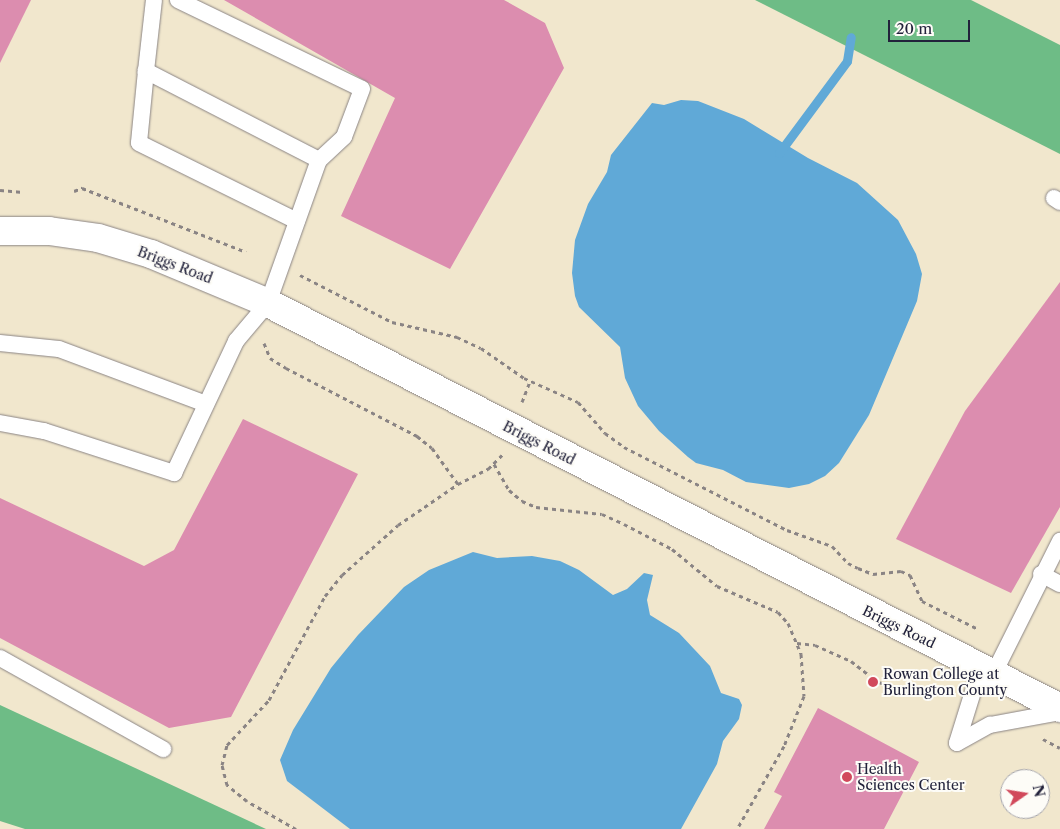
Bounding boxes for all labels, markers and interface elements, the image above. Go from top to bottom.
scale bar [890,10,972,42]
text: 20 m [896,19,932,38]
street label: Briggs Road [135,243,215,287]
street label: Briggs Road [500,418,578,468]
street label: Briggs Road [860,602,938,652]
place label: Rowan College at Burlington County [883,666,1007,699]
marker: Rowan College at Burlington County [867,676,879,688]
place label: Health Sciences Center [857,761,965,794]
north arrow [1000,769,1050,819]
marker: Health Sciences Center [841,771,853,783]
text: N [1029,783,1049,799]

